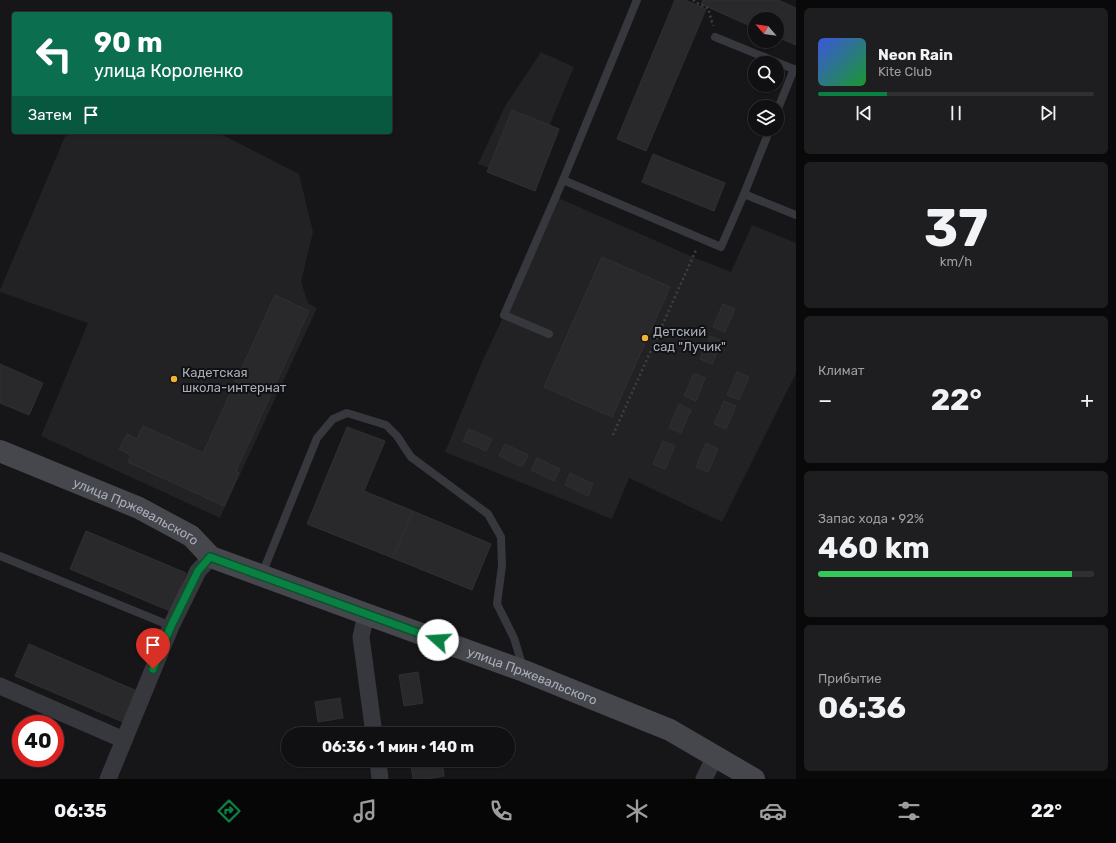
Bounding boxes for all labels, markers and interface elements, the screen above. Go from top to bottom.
north arrow [748,12,784,48]
map controls [748,12,784,136]
text: 90 m [94,26,163,59]
icon: left [28,28,80,80]
text: Neon Rain [878,46,953,64]
button: search [748,56,784,92]
text: улица Короленко [94,60,243,82]
text: Kite Club [878,64,932,79]
button: layers [748,100,784,136]
icon: previous [853,102,875,124]
icon: pause [945,102,967,124]
icon: next [1037,102,1059,124]
icon: arrive [80,104,102,126]
text: Затем [28,106,72,124]
text: 37 [924,197,988,259]
text: km/h [940,254,972,269]
place label: Детский сад "Лучик" [653,324,726,354]
marker: Детский сад "Лучик" [640,333,650,343]
text: Климат [818,363,864,378]
place label: Кадетская школа-интернат [182,365,287,395]
marker: Кадетская школа-интернат [169,374,179,384]
text: 22° [931,382,982,418]
text: − [818,387,832,414]
text: + [1080,387,1094,414]
street label: улица Пржевальского [71,475,202,548]
text: Запас хода · 92% [818,511,924,526]
text: 460 km [818,530,930,566]
position arrow [417,619,459,661]
pin [136,628,170,669]
icon: arrive [142,634,164,656]
street label: улица Пржевальского [465,644,600,708]
text: Прибытие [818,671,882,686]
text: 06:36 [818,690,906,726]
speed limit sign: 40 [12,715,64,767]
text: 06:36 · 1 мин · 140 m [322,738,474,756]
icon: directions [215,797,243,825]
icon: music [351,797,379,825]
icon: phone [487,797,515,825]
icon: climate [623,797,651,825]
icon: car [759,797,787,825]
icon: filters [895,797,923,825]
text: 06:35 [54,800,107,822]
text: 22° [1031,800,1062,822]

